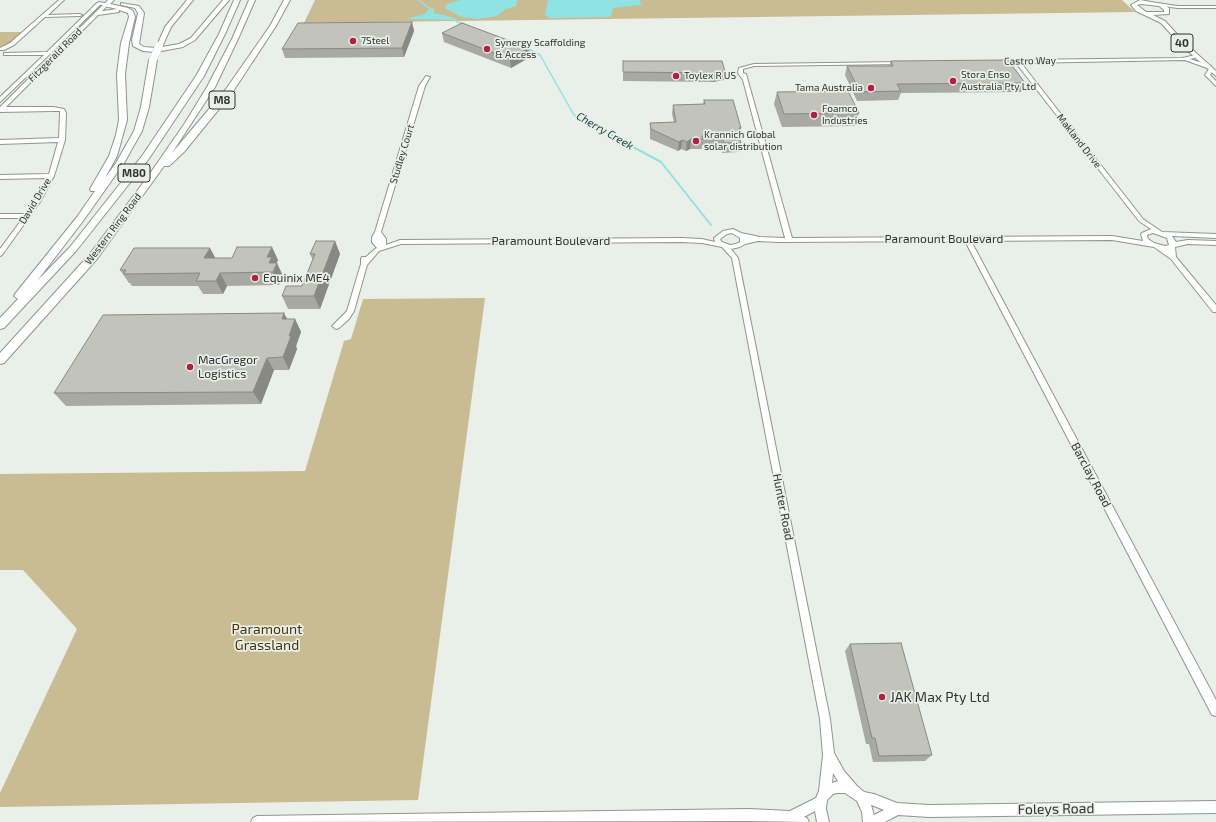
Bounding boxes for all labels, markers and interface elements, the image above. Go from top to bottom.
street label: Fitzgerald Road [26,26,84,84]
road number: 40 [1171,34,1193,52]
place label: 7Steel [361,35,389,47]
marker: 7Steel [348,36,358,46]
place label: Synergy Scaffolding & Access [495,37,585,60]
marker: Synergy Scaffolding & Access [482,44,492,54]
street label: Castro Way [1004,55,1056,67]
place label: Stora Enso Australia Pty Ltd [961,69,1036,92]
place label: Toylex R US [684,70,736,82]
marker: Toylex R US [671,71,681,81]
marker: Stora Enso Australia Pty Ltd [948,76,958,86]
place label: Tama Australia [795,82,863,94]
marker: Tama Australia [866,83,876,93]
road number: M8 [209,91,235,109]
place label: Foamco Industries [822,103,868,126]
water label: Cherry Creek [574,109,636,153]
marker: Foamco Industries [809,110,819,120]
street label: Makland Drive [1054,112,1104,170]
street label: Studley Court [387,123,417,185]
place label: Krannich Global solar distribution [704,129,782,152]
marker: Krannich Global solar distribution [691,136,701,146]
road number: M80 [118,164,150,182]
street label: David Drive [17,176,53,226]
street label: Western Ring Road [82,191,144,267]
street label: Paramount Boulevard [885,232,1003,246]
street label: Paramount Boulevard [492,234,610,248]
place label: Equinix ME4 [263,271,330,285]
marker: Equinix ME4 [250,273,260,283]
place label: MacGregor Logistics [198,353,258,381]
marker: MacGregor Logistics [185,362,195,372]
street label: Barclay Road [1068,440,1114,510]
street label: Hunter Road [769,472,797,542]
park label: Paramount Grassland [232,621,302,654]
place label: JAK Max Pty Ltd [890,689,990,705]
marker: JAK Max Pty Ltd [877,692,887,702]
street label: Foleys Road [1017,800,1095,818]

